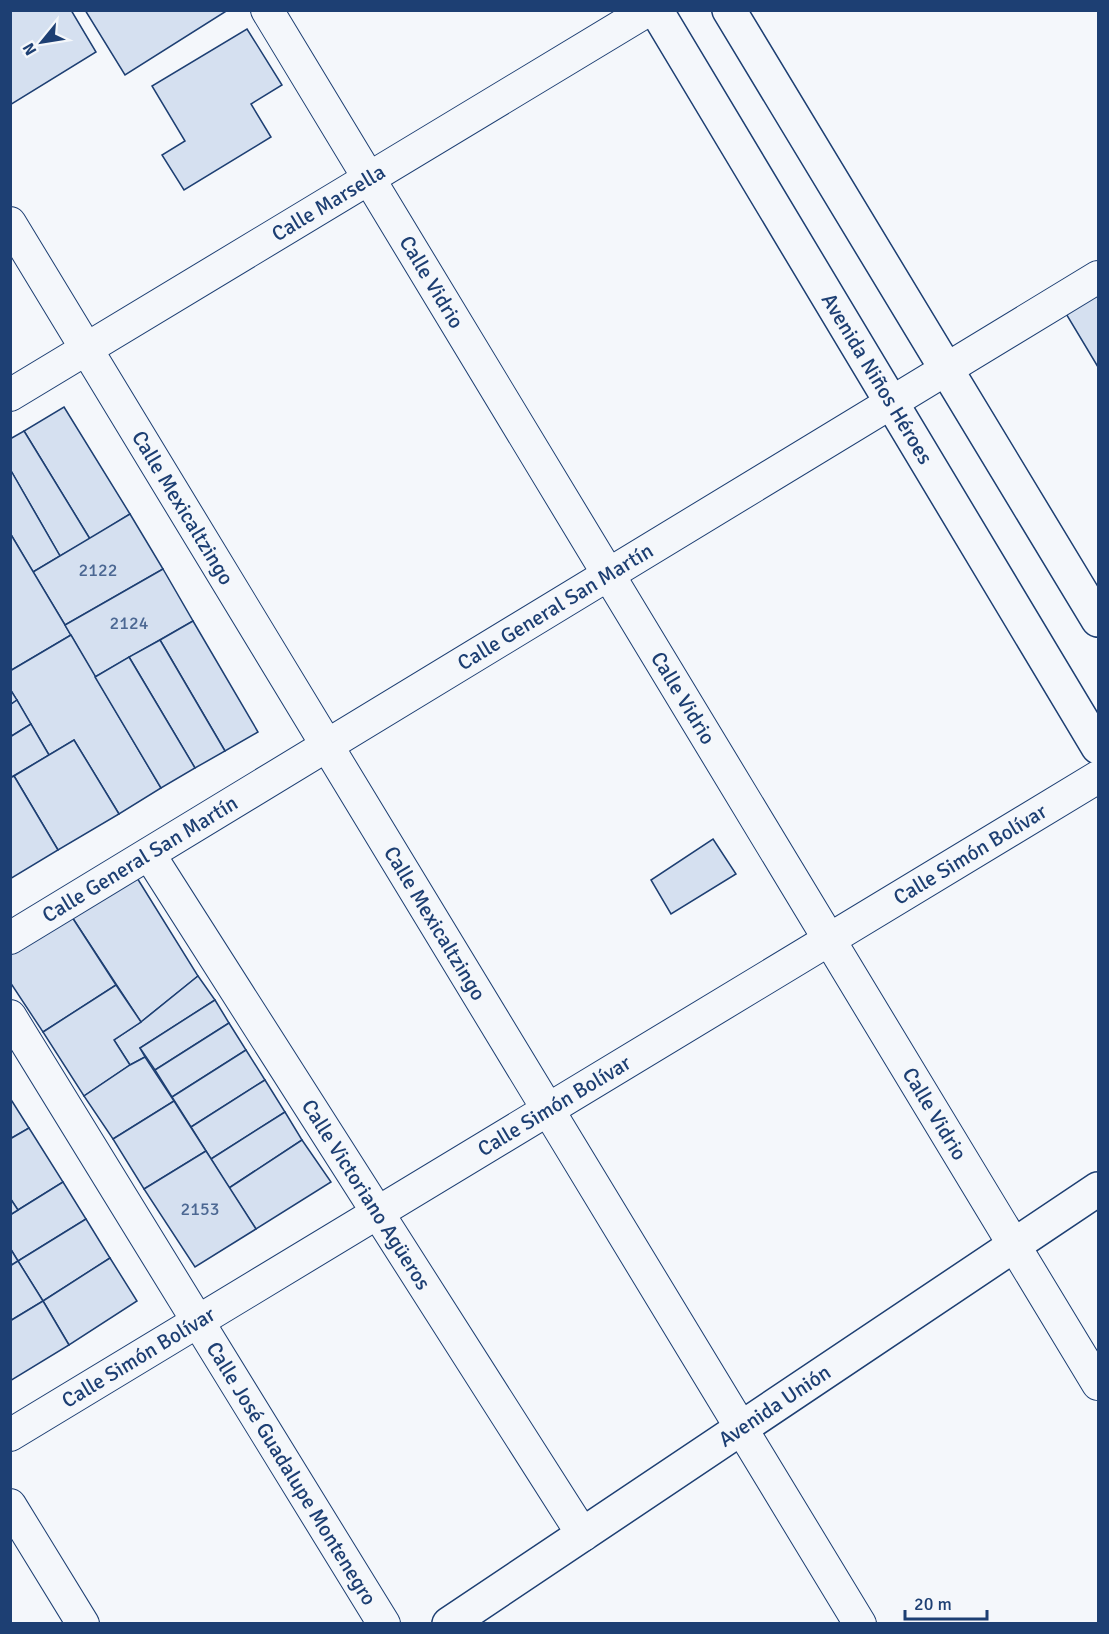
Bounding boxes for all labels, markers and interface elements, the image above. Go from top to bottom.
north arrow [12,12,72,72]
text: N [18,39,41,59]
street label: Calle Marsella [267,159,390,247]
street label: Calle Vidrio [394,231,470,333]
street label: Avenida Niños Héroes [816,289,938,469]
street label: Calle Mexicaltzingo [126,426,239,590]
street label: Calle General San Martín [453,537,658,676]
house number: 2122 [79,559,117,581]
house number: 2124 [110,612,149,634]
street label: Calle Vidrio [645,647,721,749]
street label: Calle General San Martín [37,790,242,928]
street label: Calle Simón Bolívar [889,798,1052,911]
street label: Calle Mexicaltzingo [378,841,492,1005]
street label: Calle Simón Bolívar [473,1049,636,1162]
street label: Calle Vidrio [897,1063,973,1165]
street label: Calle Victoriano Agüeros [296,1095,436,1295]
house number: 2153 [181,1198,219,1220]
street label: Calle Simón Bolívar [57,1301,220,1414]
street label: Calle José Guadalupe Montenegro [201,1337,382,1610]
street label: Avenida Unión [714,1359,836,1453]
scale bar [905,1583,988,1621]
text: 20 m [914,1593,952,1615]

